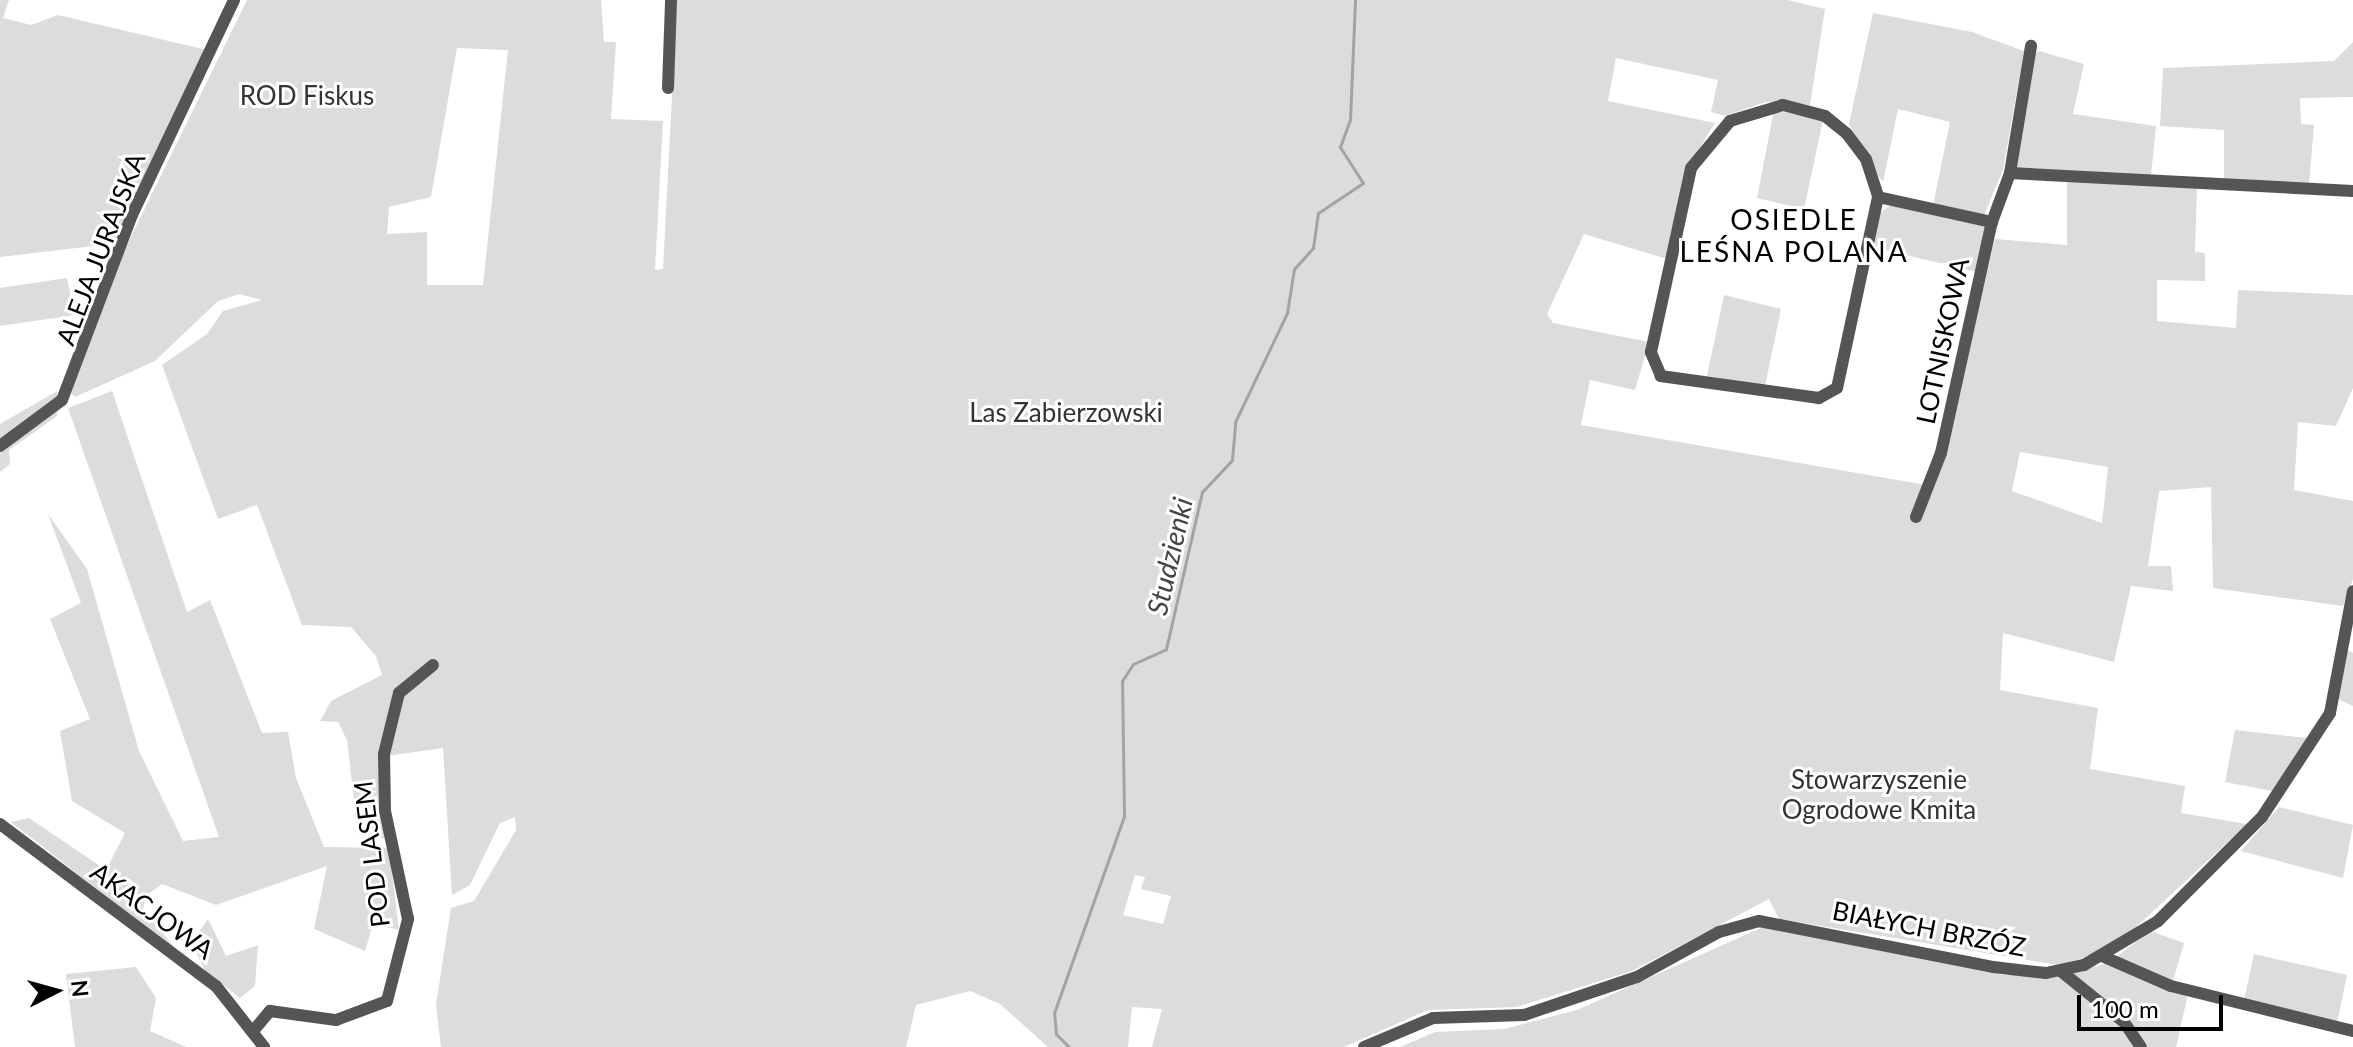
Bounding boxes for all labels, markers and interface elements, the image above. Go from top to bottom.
park label: ROD Fiskus [240,80,374,112]
street label: ALEJA JURAJSKA [50,148,152,350]
district label: OSIEDLE LEŚNA POLANA [1679,202,1909,268]
street label: LOTNISKOWA [1910,255,1976,427]
park label: Las Zabierzowski [969,397,1163,429]
water label: Studzienki [1139,494,1199,618]
park label: Stowarzyszenie Ogrodowe Kmita [1782,764,1976,826]
street label: POD LASEM [348,779,396,929]
street label: AKACJOWA [84,856,220,966]
street label: BIAŁYCH BRZÓZ [1830,895,2028,963]
north arrow [16,951,96,1031]
text: N [66,979,95,998]
scale bar [2081,979,2227,1029]
text: 100 m [2091,994,2159,1023]

